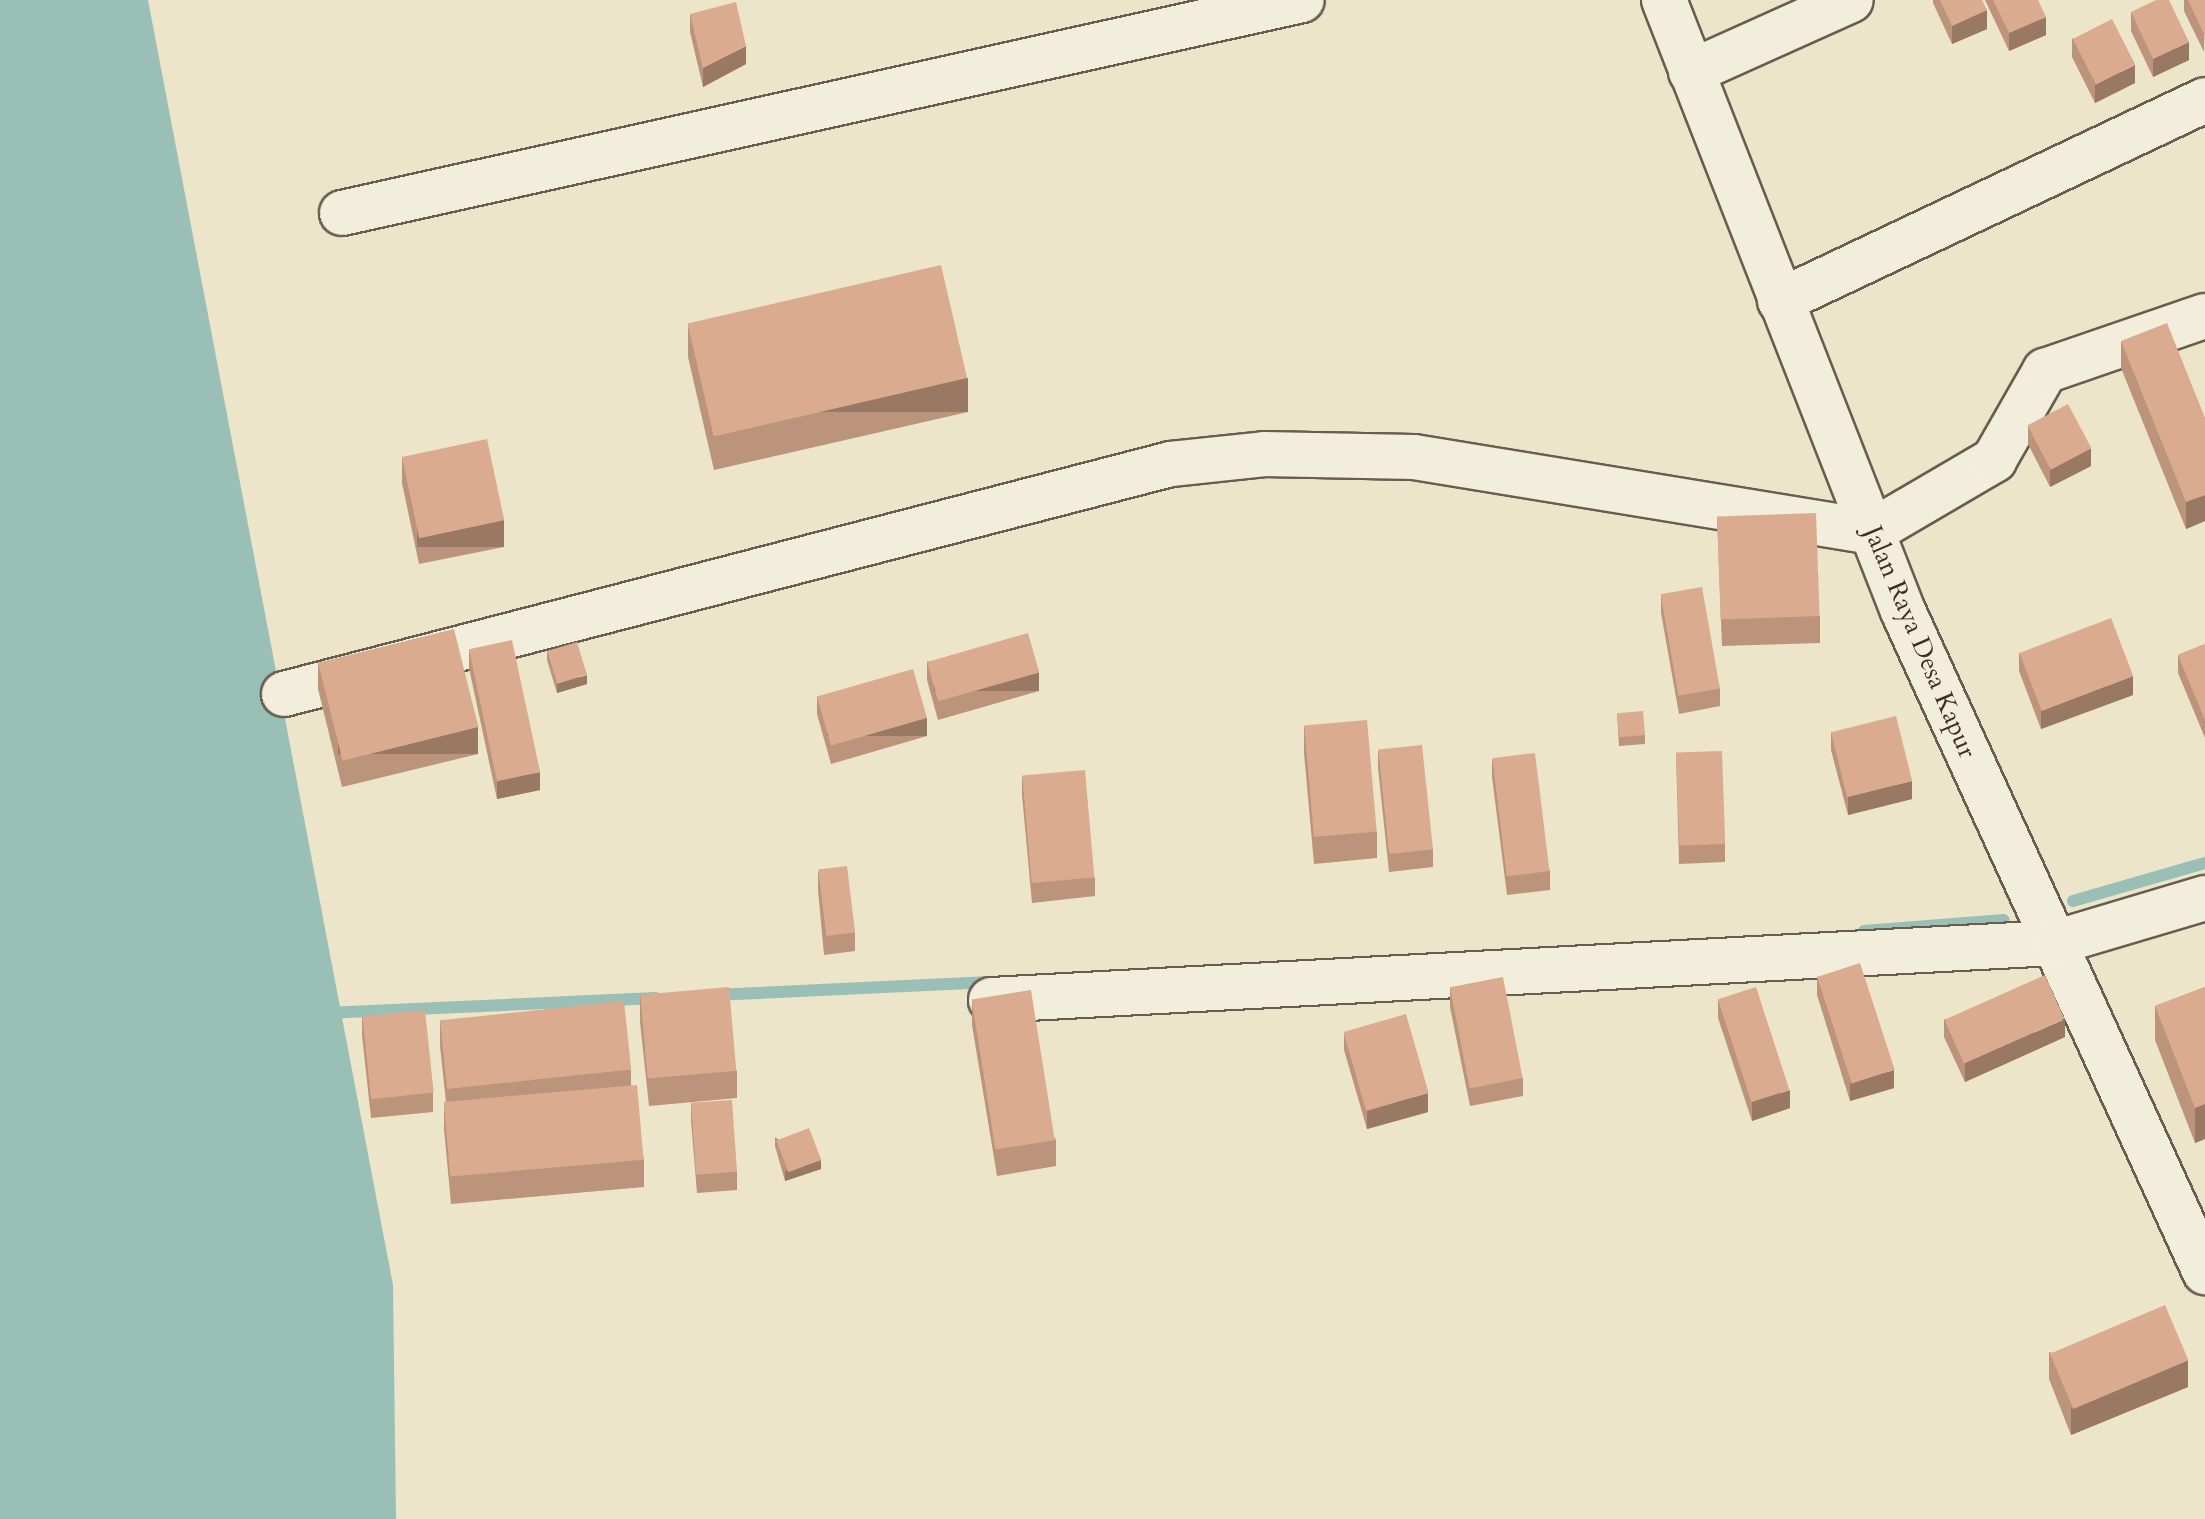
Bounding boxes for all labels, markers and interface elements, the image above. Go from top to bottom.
street label: Jalan Raya Desa Kapur [1857,521,1983,763]

